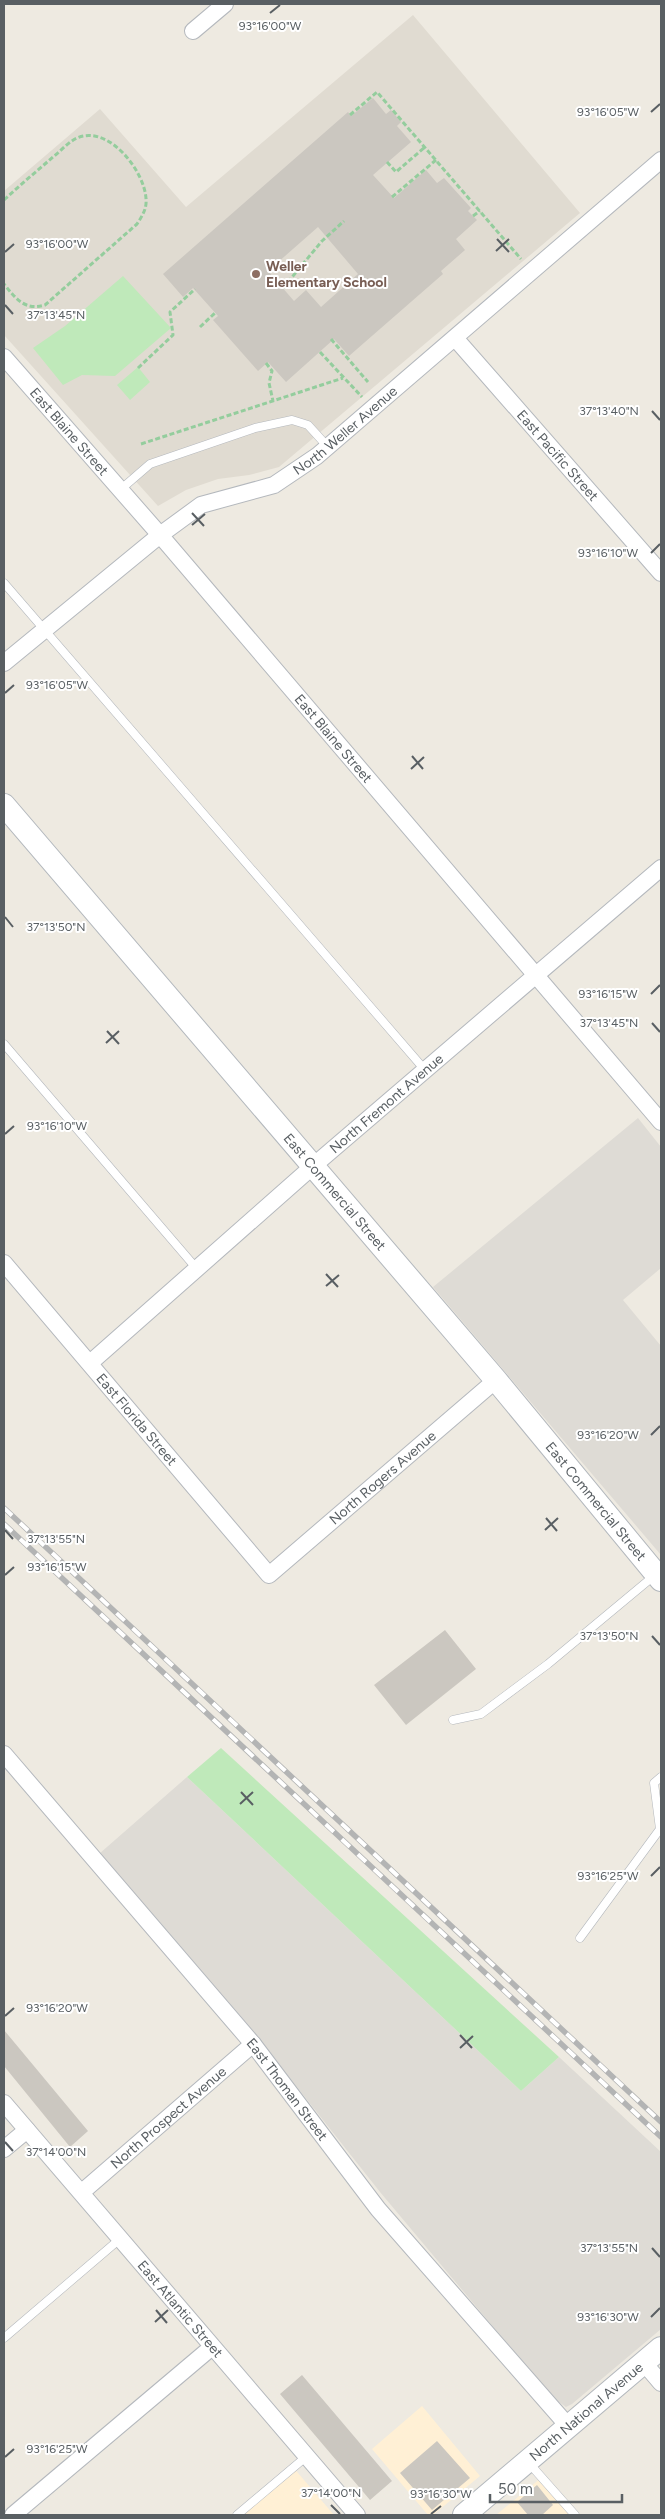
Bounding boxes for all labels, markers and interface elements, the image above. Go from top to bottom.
text: 93°16'00"W [239,19,302,33]
text: 93°16'05"W [577,105,639,119]
text: 93°16'00"W [26,237,89,251]
place label: Weller Elementary School [266,258,387,291]
marker: Weller Elementary School [250,268,262,280]
text: 37°13'45"N [27,308,85,322]
street label: North Weller Avenue [290,383,401,479]
street label: East Blaine Street [26,384,112,479]
text: 37°13'40"N [579,404,639,418]
street label: East Pacific Street [513,407,602,505]
text: 93°16'10"W [578,546,638,560]
text: 93°16'05"W [26,678,88,692]
street label: East Blaine Street [291,691,376,786]
text: 37°13'50"N [26,920,86,934]
text: 93°16'15"W [578,987,638,1001]
text: 37°13'45"N [580,1016,638,1030]
street label: North Fremont Avenue [326,1050,447,1157]
text: 93°16'10"W [27,1119,87,1133]
street label: East Commercial Street [280,1130,389,1254]
street label: East Florida Street [92,1370,180,1469]
street label: North Rogers Avenue [326,1427,440,1528]
text: 93°16'20"W [577,1428,639,1442]
street label: East Commercial Street [542,1439,650,1564]
text: 37°13'55"N [27,1532,85,1546]
text: 93°16'15"W [27,1560,87,1574]
text: 37°13'50"N [579,1629,639,1643]
text: 93°16'25"W [578,1869,639,1883]
text: 93°16'20"W [26,2001,88,2015]
street label: East Thoman Street [243,2035,331,2144]
street label: North Prospect Avenue [107,2063,230,2172]
text: 37°14'00"N [26,2145,86,2159]
text: 37°13'55"N [580,2241,638,2255]
street label: East Atlantic Street [134,2257,226,2361]
text: 93°16'30"W [577,2310,639,2324]
street label: North National Avenue [526,2359,647,2465]
text: 93°16'25"W [27,2442,88,2456]
scale bar [490,2472,622,2504]
text: 50 m [498,2480,533,2498]
text: 37°14'00"N [301,2486,361,2500]
text: 93°16'30"W [410,2487,472,2501]

